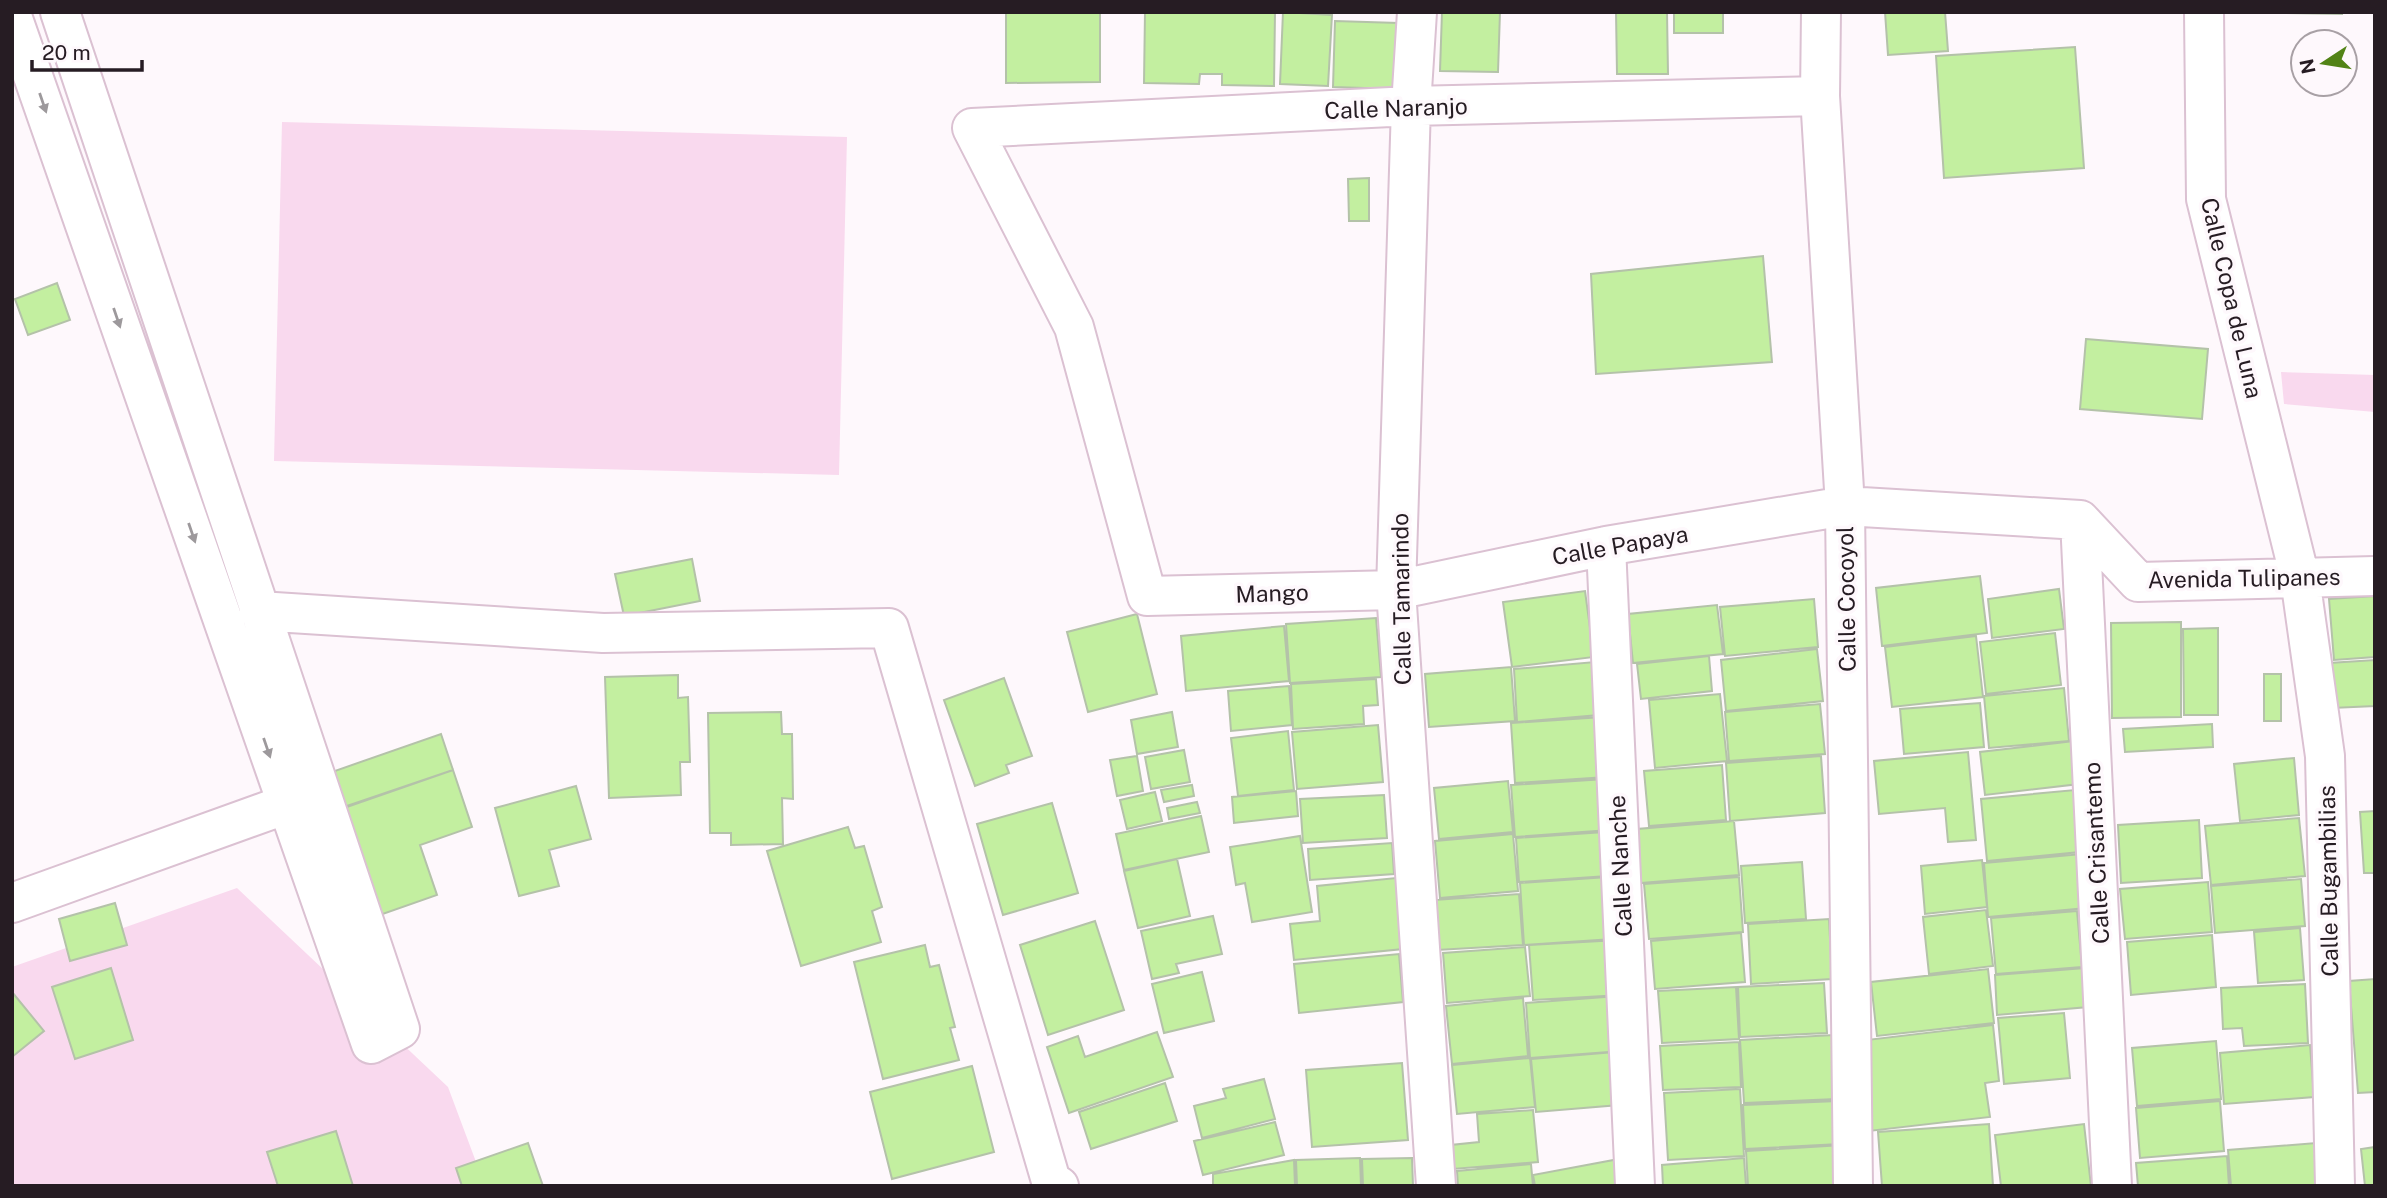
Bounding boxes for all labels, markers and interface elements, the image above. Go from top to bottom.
scale bar [32,28,142,72]
north arrow [2289,28,2359,98]
text: 20 m [42,40,91,65]
text: N [2295,57,2320,76]
street label: Calle Naranjo [1324,92,1468,124]
one-way arrow [38,93,49,114]
street label: Calle Copa de Luna [2196,195,2268,401]
one-way arrow [112,308,123,329]
street label: Calle Tamarindo [1386,513,1416,685]
street label: Calle Papaya [1550,520,1690,570]
one-way arrow [187,523,198,544]
street label: Calle Cocoyol [1831,526,1861,672]
street label: Avenida Tulipanes [2147,563,2341,593]
street label: Mango [1235,578,1309,608]
one-way arrow [262,737,273,758]
street label: Calle Crisantemo [2078,761,2114,945]
street label: Calle Bugambilias [2313,785,2343,977]
street label: Calle Nanche [1603,794,1637,938]

